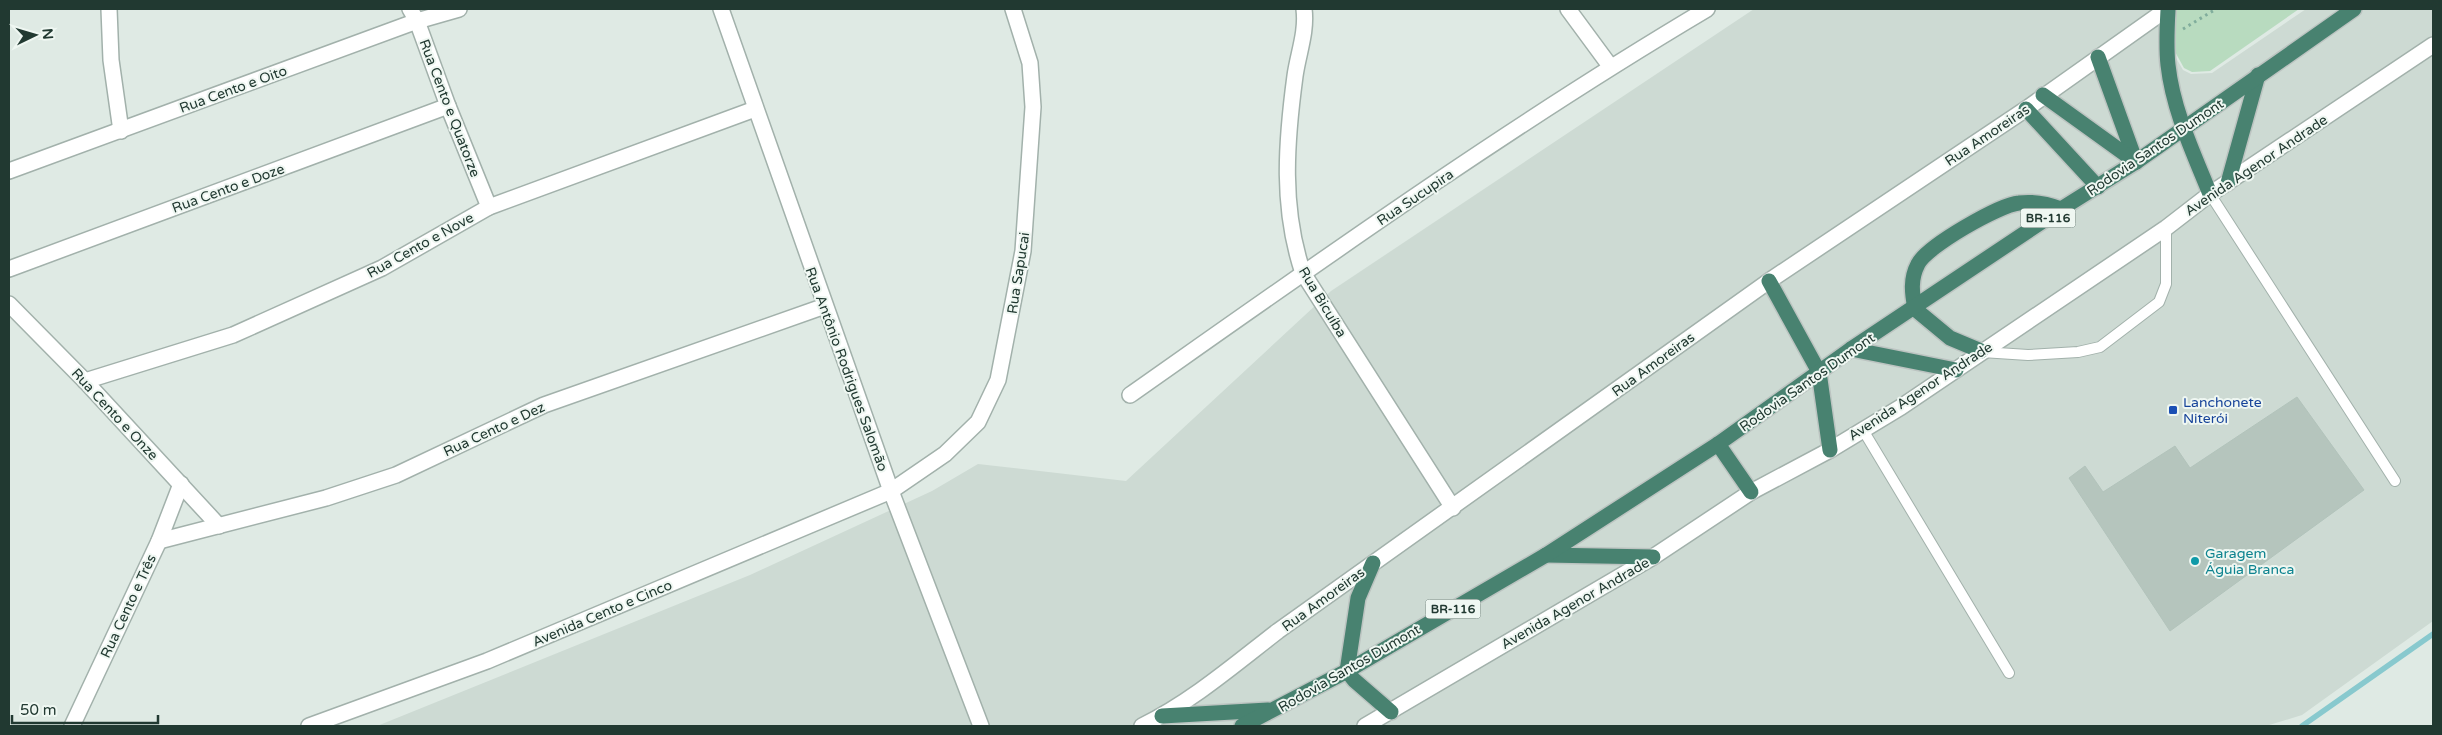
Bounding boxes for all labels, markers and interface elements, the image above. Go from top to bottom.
north arrow [10,10,60,60]
text: N [38,28,56,40]
street label: Rua Cento e Quatorze [415,37,484,180]
street label: Rua Cento e Oito [177,62,289,117]
street label: Rodovia Santos Dumont [2084,95,2227,200]
street label: Rua Amoreiras [1942,101,2033,170]
street label: Avenida Agenor Andrade [2182,111,2331,220]
street label: Rua Cento e Doze [170,160,287,217]
street label: Rua Sucupira [1374,166,1457,229]
road number: BR-116 [2020,208,2076,228]
street label: Rua Cento e Nove [364,209,477,282]
street label: Rua Sapucai [1004,231,1033,315]
street label: Rua Bicuíba [1295,264,1350,341]
street label: Rua Antônio Rodrigues Salomão [802,265,891,474]
street label: Rua Amoreiras [1609,328,1698,400]
street label: Rodovia Santos Dumont [1736,329,1879,436]
street label: Avenida Agenor Andrade [1845,338,1996,444]
street label: Rua Cento e Onze [68,365,162,464]
place label: Lanchonete Niterói [2183,394,2262,427]
street label: Rua Cento e Dez [441,399,548,460]
marker: Lanchonete Niterói [2167,404,2179,416]
place label: Garagem Águia Branca [2205,545,2294,578]
street label: Rua Cento e Três [97,552,160,661]
street label: Avenida Agenor Andrade [1498,554,1652,653]
marker: Garagem Águia Branca [2189,555,2201,567]
street label: Rua Amoreiras [1279,563,1368,635]
street label: Avenida Cento e Cinco [530,576,675,651]
road number: BR-116 [1426,600,1480,618]
street label: Rodovia Santos Dumont [1275,620,1424,716]
scale bar [12,692,159,724]
text: 50 m [20,701,57,719]

